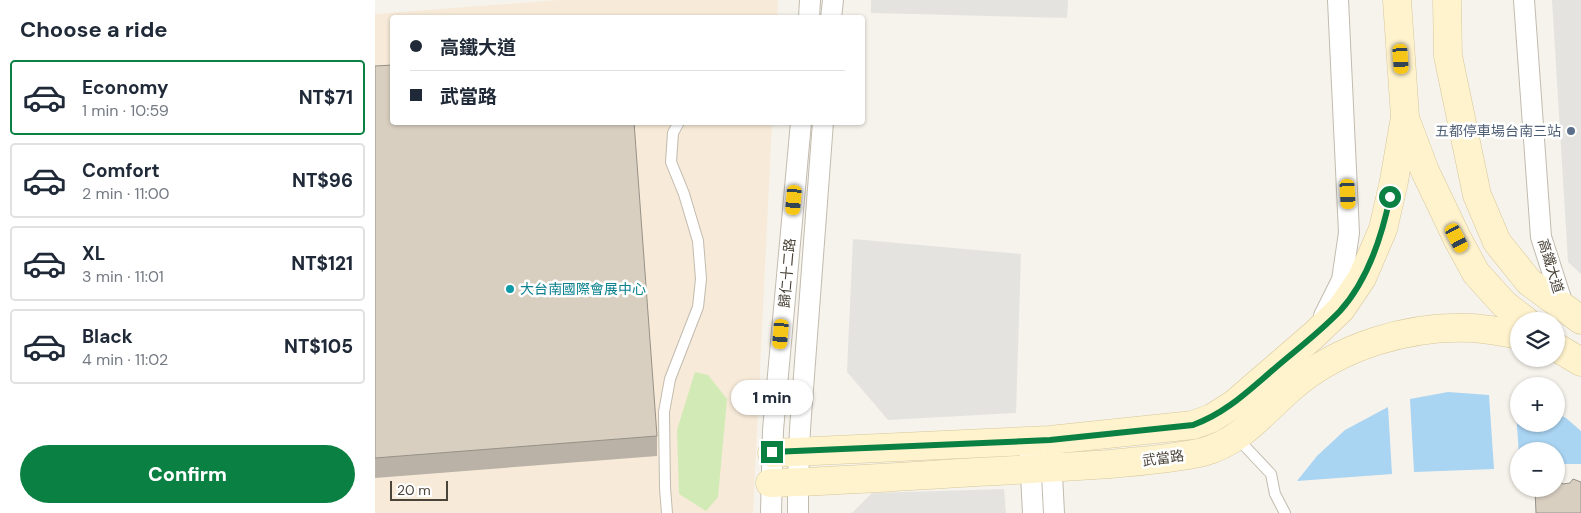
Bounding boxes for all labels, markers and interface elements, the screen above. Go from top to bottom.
text: Choose a ride [20,15,168,44]
text: 高鐵大道 [440,35,516,60]
car [1392,44,1409,74]
icon: car [22,75,67,120]
text: Economy [82,75,169,100]
text: 武當路 [440,84,497,109]
text: NT$71 [299,85,353,110]
text: 1 min · 10:59 [82,100,169,121]
place label: 五都停車場台南三站 [1435,122,1561,140]
marker: 五都停車場台南三站 [1565,125,1577,137]
icon: car [22,158,67,203]
text: Comfort [82,158,160,183]
text: NT$96 [292,168,353,193]
car [1339,179,1356,209]
text: 2 min · 11:00 [82,183,170,204]
car [785,184,802,216]
route start [1379,186,1401,208]
car [1443,221,1470,255]
street label: 歸仁十二路 [775,237,799,309]
street label: 高鐵大道 [1534,237,1568,295]
icon: car [22,241,67,286]
text: XL [82,241,105,266]
text: NT$121 [291,251,353,276]
text: 3 min · 11:01 [82,266,164,287]
place label: 大台南國際會展中心 [520,280,646,298]
marker: 大台南國際會展中心 [504,283,516,295]
map controls [1510,312,1565,497]
button: layers [1510,312,1565,367]
car [772,318,789,350]
icon: car [22,324,67,369]
text: Black [82,324,133,349]
text: NT$105 [284,334,353,359]
text: 4 min · 11:02 [82,349,168,370]
button: + [1510,377,1565,432]
callout: 1 min [731,380,813,414]
text: 1 min [752,387,792,408]
route end [761,441,783,463]
button: − [1510,442,1565,497]
button: Confirm [20,445,355,503]
street label: 武當路 [1141,446,1185,470]
scale bar [390,478,447,501]
text: 20 m [397,481,431,499]

